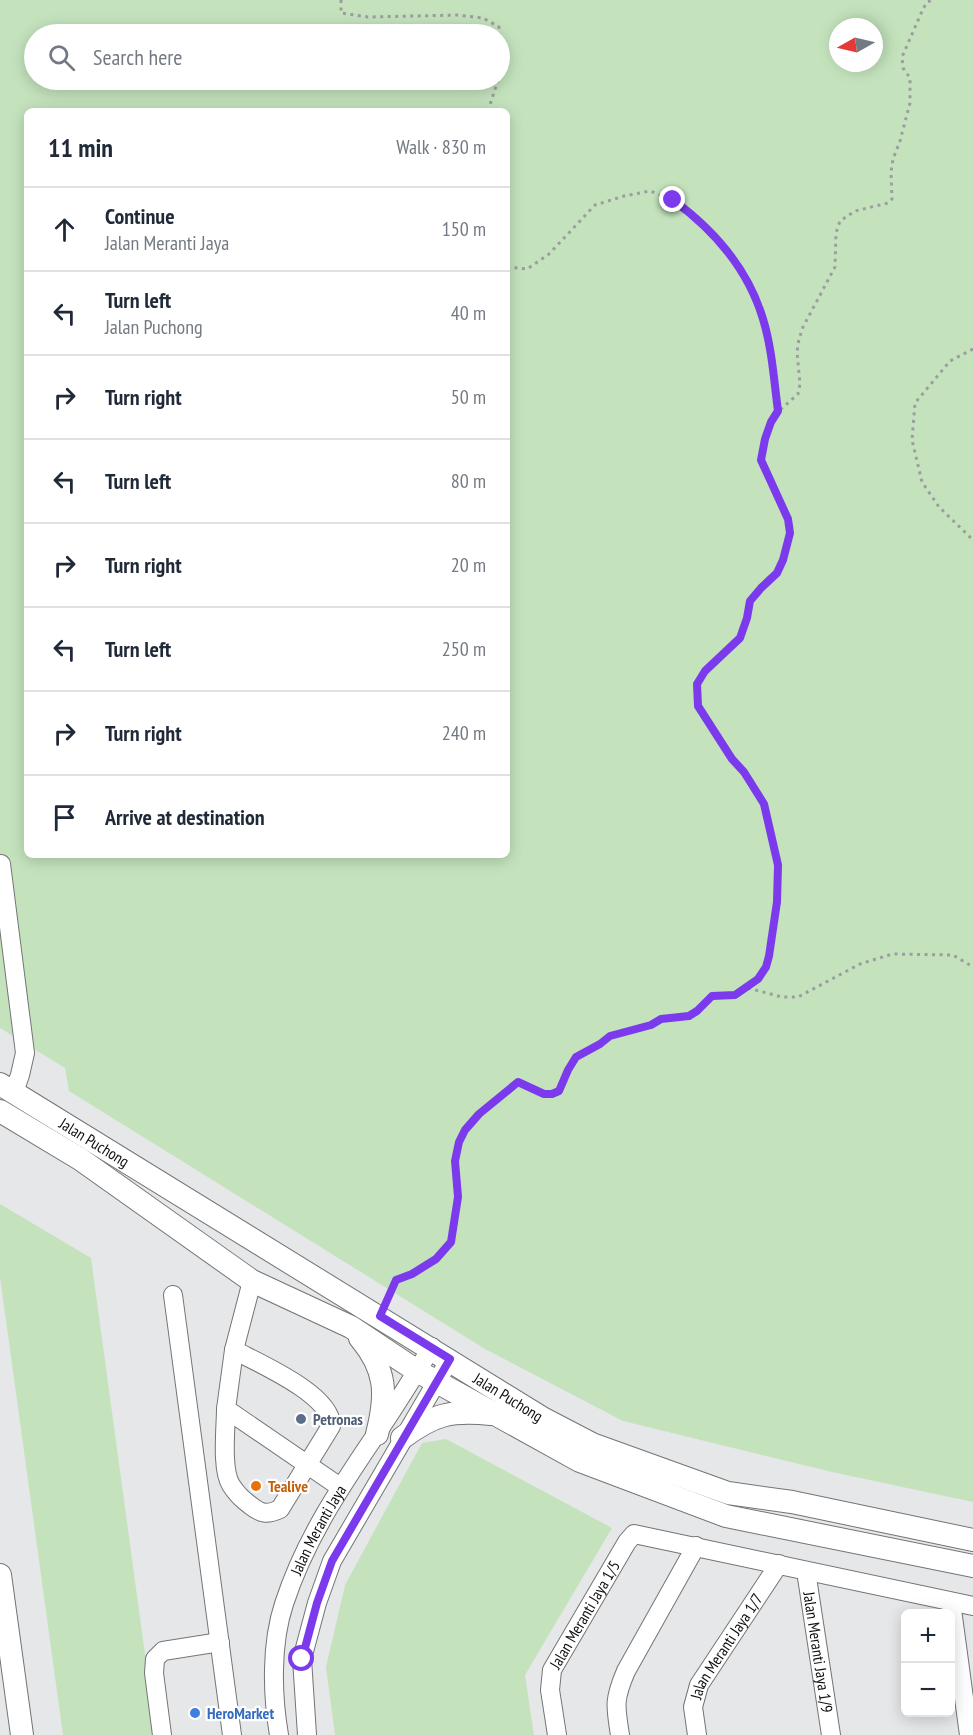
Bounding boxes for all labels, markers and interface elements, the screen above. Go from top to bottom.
north arrow [829,18,883,72]
search box [24,24,510,90]
icon: search [45,41,78,74]
text: Search here [93,43,182,71]
text: 11 min [48,131,113,164]
text: Walk · 830 m [396,134,486,160]
route end [659,186,685,212]
text: Continue [105,202,175,230]
icon: ahead [48,213,81,246]
text: 150 m [442,216,486,242]
text: Jalan Meranti Jaya [105,230,229,256]
text: Turn left [105,286,171,314]
icon: left [48,297,81,330]
text: 40 m [451,300,486,326]
text: Jalan Puchong [105,314,203,340]
icon: right [48,381,81,414]
text: Turn right [105,383,182,411]
text: 50 m [451,384,486,410]
icon: left [48,465,81,498]
text: Turn left [105,467,171,495]
text: 80 m [451,468,486,494]
icon: right [48,549,81,582]
text: Turn right [105,551,182,579]
text: 20 m [451,552,486,578]
icon: left [48,633,81,666]
text: Turn left [105,635,171,663]
text: 250 m [442,636,486,662]
icon: right [48,717,81,750]
text: Turn right [105,719,182,747]
text: 240 m [442,720,486,746]
icon: arrive [48,801,81,834]
text: Arrive at destination [105,803,265,831]
street label: Jalan Puchong [55,1113,133,1171]
street label: Jalan Puchong [469,1367,547,1426]
place label: Petronas [313,1409,363,1429]
marker: Petronas [294,1412,308,1426]
place label: Tealive [268,1476,308,1496]
marker: Tealive [249,1479,263,1493]
street label: Jalan Meranti Jaya [285,1481,350,1579]
street label: Jalan Meranti Jaya 1/5 [545,1557,624,1673]
street label: Jalan Meranti Jaya 1/7 [685,1589,767,1702]
street label: Jalan Meranti Jaya 1/9 [799,1589,837,1714]
map controls [901,1609,955,1717]
button: + [901,1609,955,1663]
route start [288,1645,314,1671]
button: − [901,1663,955,1717]
place label: HeroMarket [207,1703,274,1723]
marker: HeroMarket [188,1706,202,1720]

